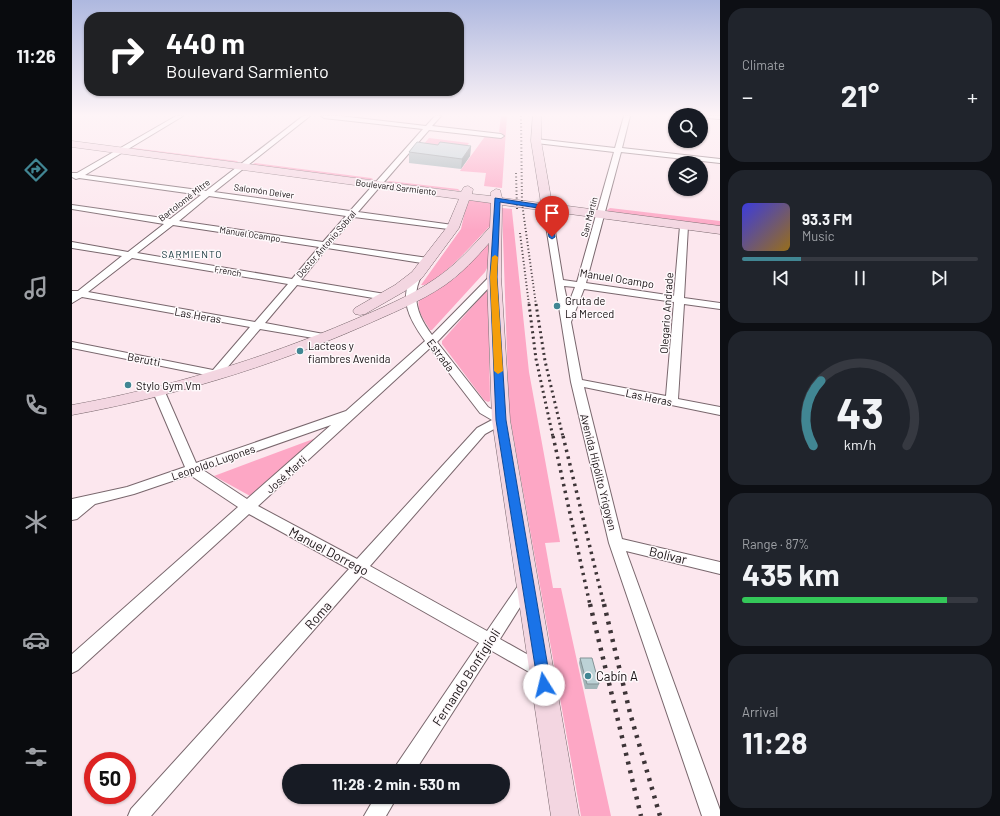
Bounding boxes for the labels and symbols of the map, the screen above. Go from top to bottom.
street label: Bartolomé Mitre [156,176,212,224]
street label: Boulevard Sarmiento [355,177,437,197]
street label: Salomón Deiver [233,181,295,201]
pin [535,196,569,237]
street label: San Martín [578,196,600,238]
street label: Doctor Antonio Sobral [294,208,358,280]
street label: Manuel Ocampo [219,224,281,244]
district label: SARMIENTO [161,248,223,260]
street label: French [214,263,243,279]
street label: Manuel Ocampo [579,266,655,290]
street label: Olegario Andrade [657,272,675,354]
place label: Gruta de La Merced [565,294,614,320]
marker: Gruta de La Merced [552,301,562,311]
street label: Las Heras [174,304,222,326]
street label: Estrada [425,336,457,374]
place label: Lacteos y fiambres Avenida [308,339,390,365]
marker: Lacteos y fiambres Avenida [295,346,305,356]
street label: Berutti [126,349,162,369]
place label: Stylo Gym Vm [136,379,201,392]
marker: Stylo Gym Vm [123,380,133,390]
street label: Las Heras [625,386,673,408]
street label: Avenida Hipólito Yrigoyen [578,412,620,532]
street label: Leopoldo Lugones [169,442,257,482]
street label: José Marti [263,452,309,496]
street label: Manuel Dorrego [286,523,372,579]
street label: Bolívar [647,543,689,567]
street label: Roma [301,598,335,632]
street label: Fernando Bonfiglioli [429,625,503,729]
position arrow [523,664,565,706]
place label: Cabín A [596,668,638,684]
marker: Cabín A [583,671,593,681]
speed limit sign: 50 [84,752,136,804]

